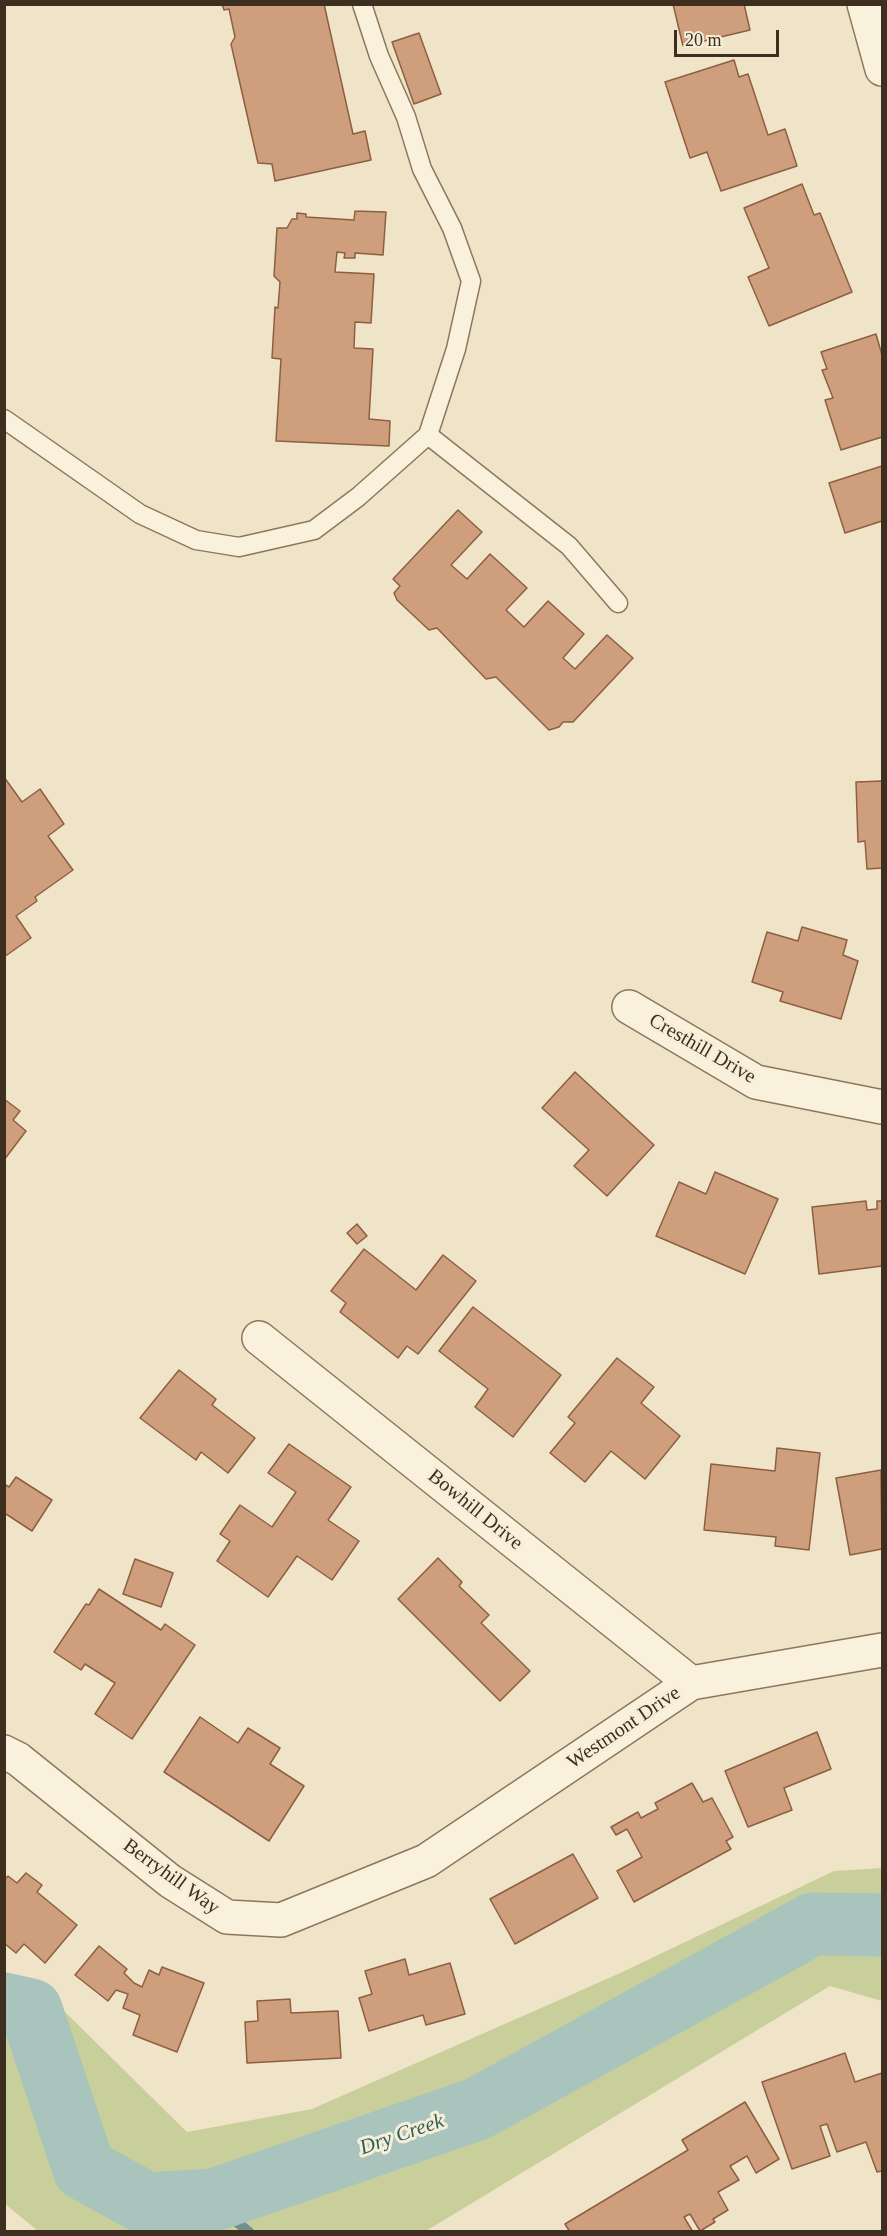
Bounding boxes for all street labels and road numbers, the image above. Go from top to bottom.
street label: Cresthill Drive [644,1009,760,1089]
street label: Bowhill Drive [423,1464,527,1556]
street label: Westmont Drive [563,1681,685,1775]
street label: Berryhill Way [118,1834,224,1920]

